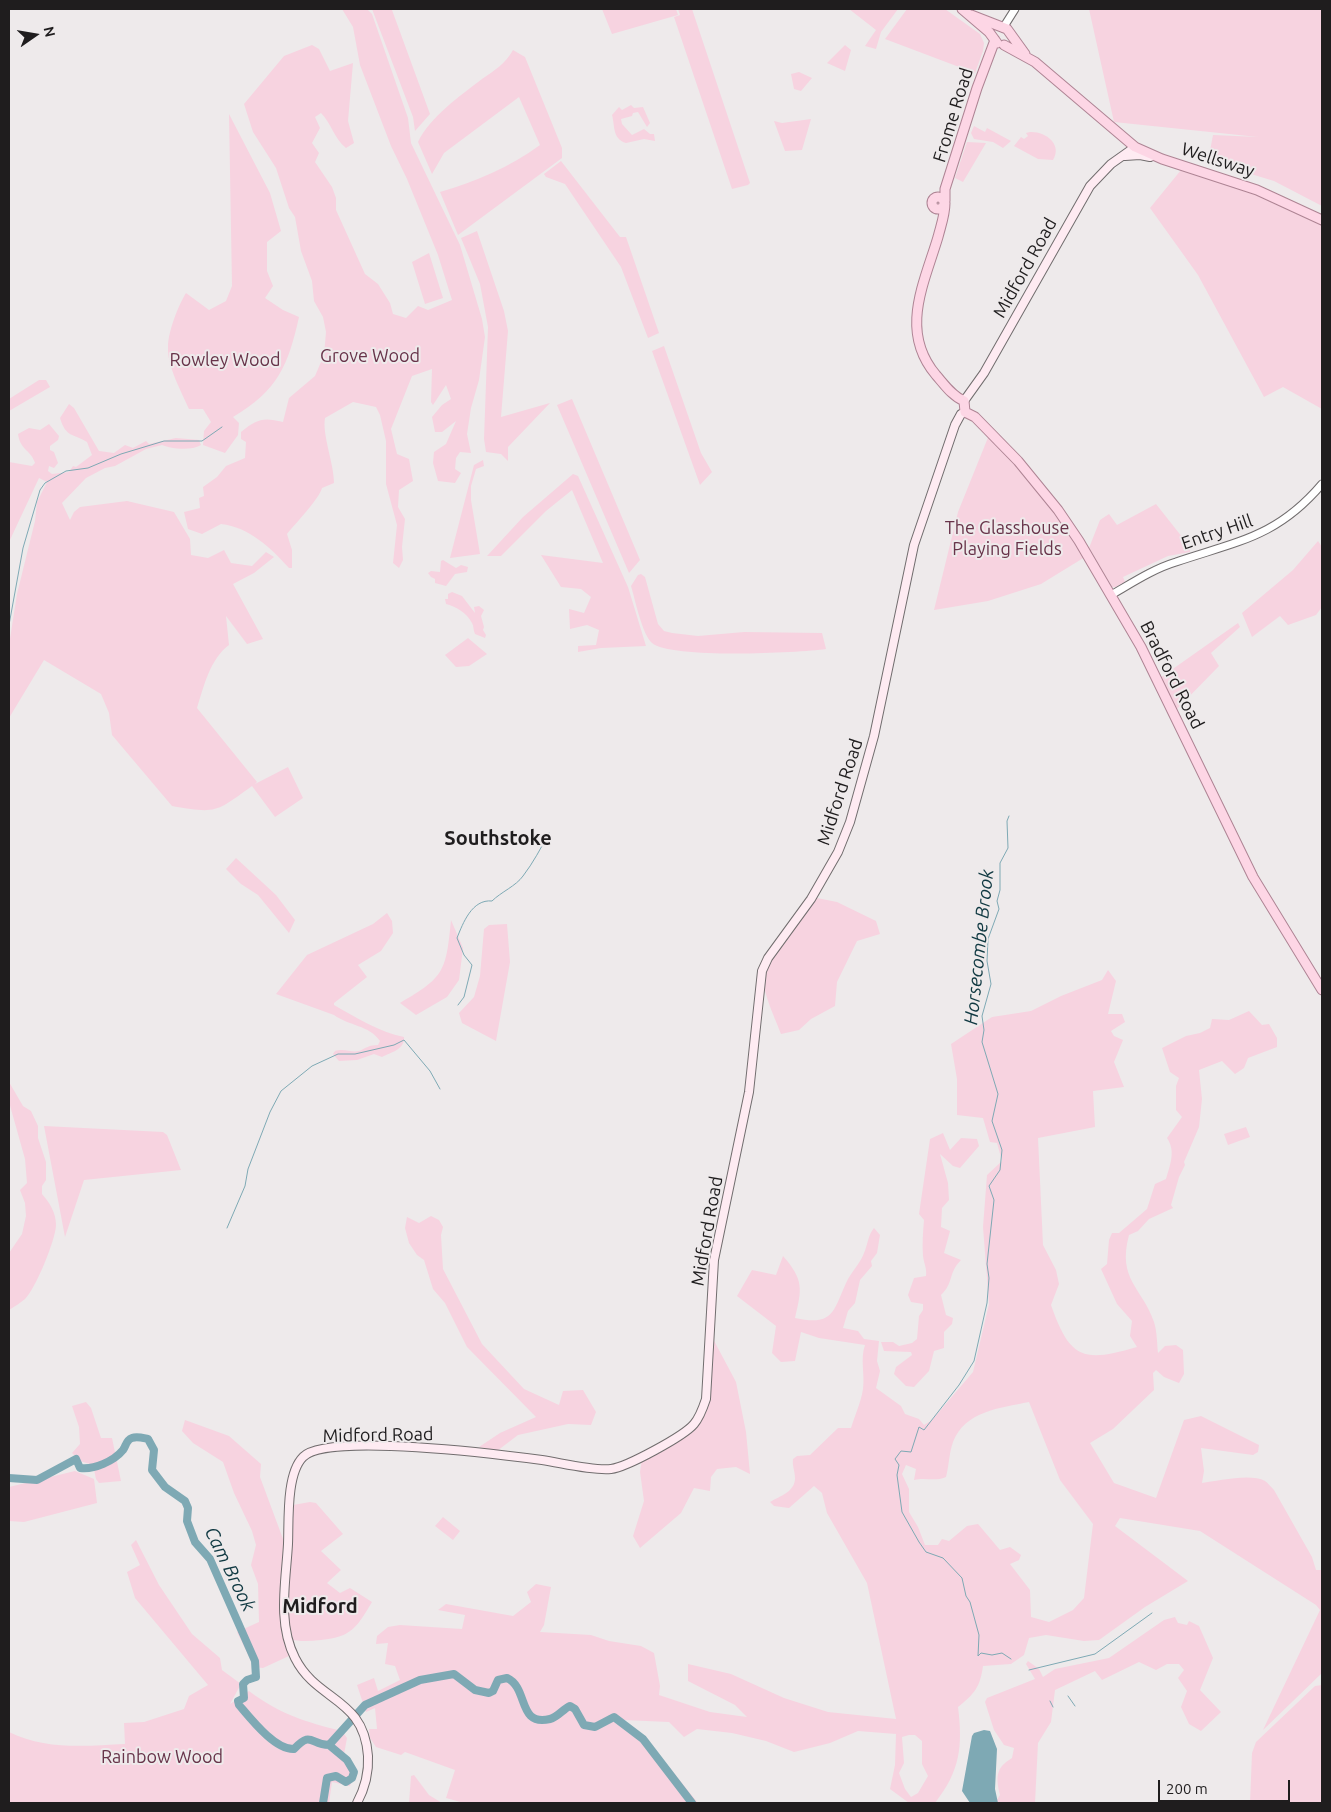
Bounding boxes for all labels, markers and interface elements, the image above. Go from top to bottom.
north arrow [10,10,60,60]
text: N [41,25,59,39]
street label: Frome Road [928,65,978,165]
street label: Wellsway [1179,138,1257,182]
street label: Midford Road [989,214,1061,322]
park label: Grove Wood [320,345,420,367]
park label: Rowley Wood [169,349,281,371]
street label: Entry Hill [1179,510,1255,554]
park label: The Glasshouse Playing Fields [945,517,1069,560]
street label: Bradford Road [1136,617,1208,733]
street label: Midford Road [813,736,867,848]
district label: Southstoke [444,826,552,850]
water label: Horsecombe Brook [959,868,999,1026]
street label: Midford Road [687,1175,727,1287]
street label: Midford Road [322,1423,434,1447]
water label: Cam Brook [200,1523,260,1615]
district label: Midford [282,1594,358,1618]
park label: Rainbow Wood [101,1746,223,1768]
scale bar [1161,1770,1294,1802]
text: 200 m [1166,1780,1208,1797]

